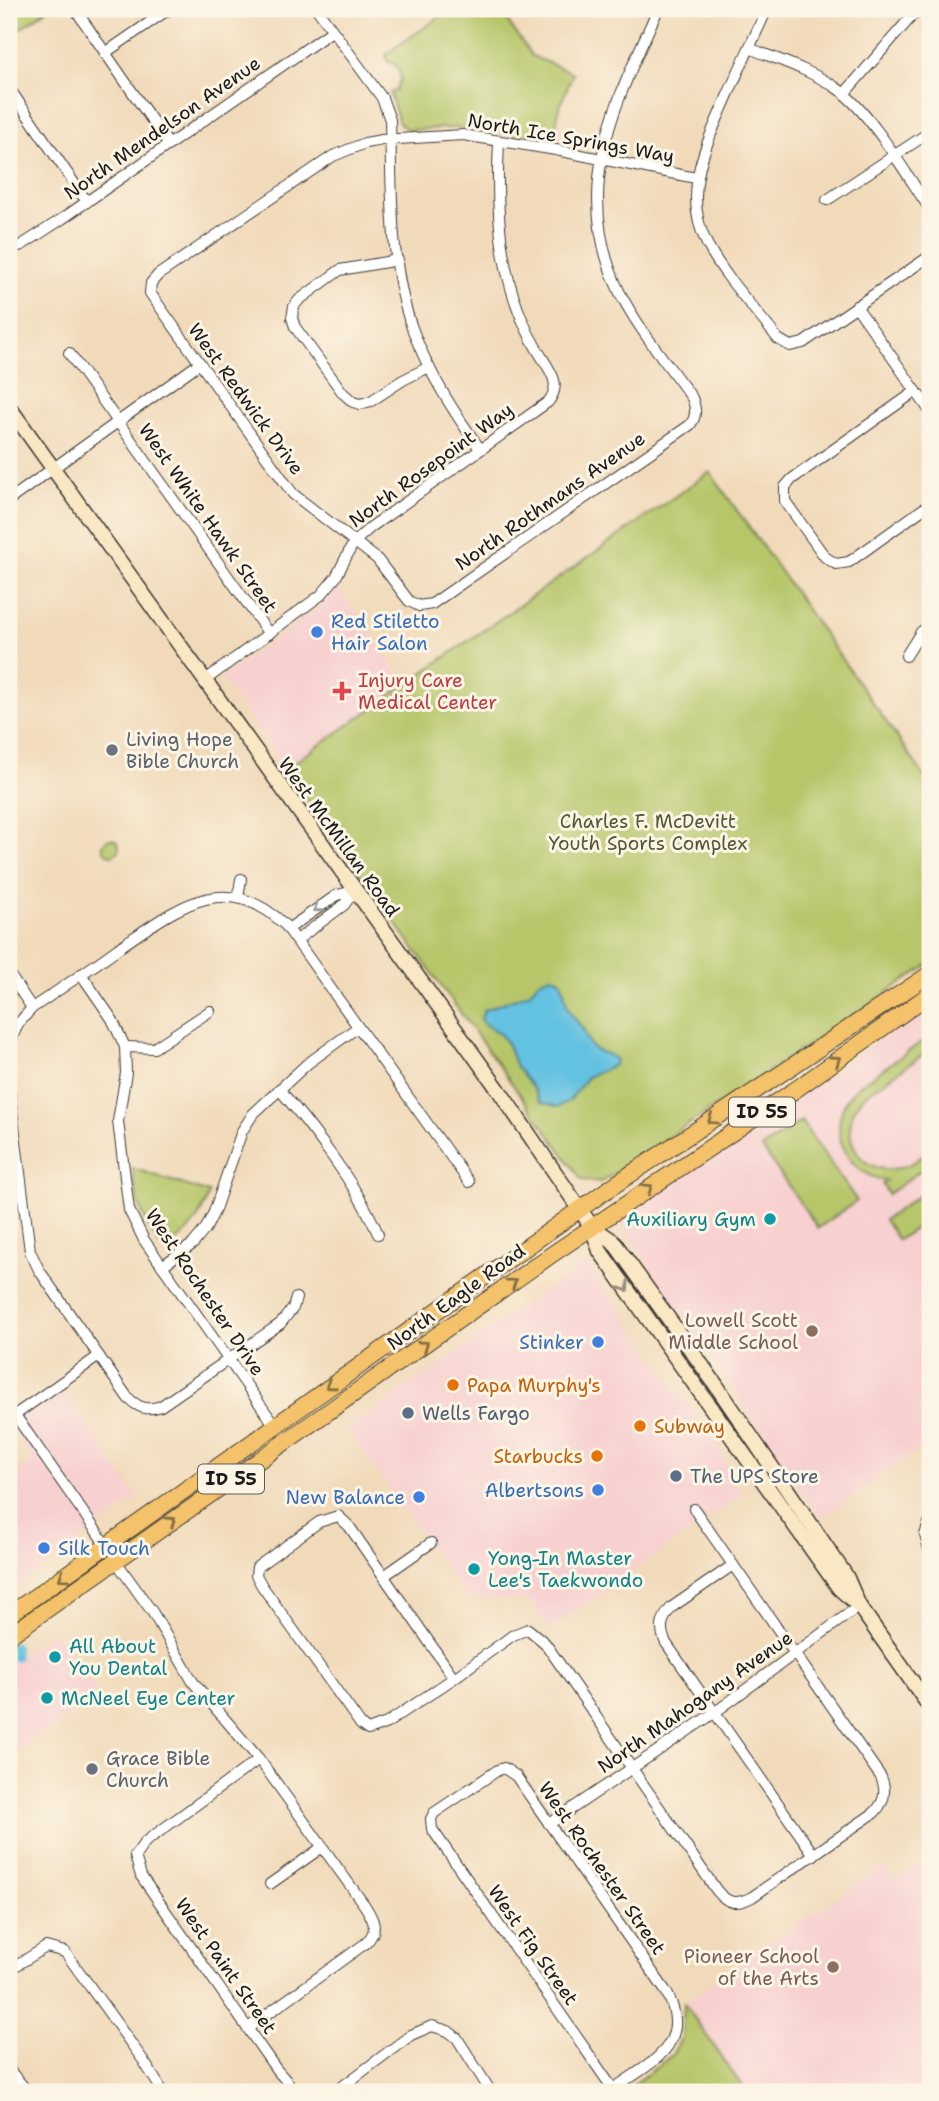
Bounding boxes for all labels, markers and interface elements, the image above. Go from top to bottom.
street label: North Mendelson Avenue [59,51,265,205]
street label: North Ice Springs Way [466,108,676,168]
street label: West Redwick Drive [183,318,309,480]
street label: North Rosepoint Way [344,397,518,533]
street label: West White Hawk Street [133,418,283,618]
street label: North Rothmans Avenue [450,426,650,576]
place label: Red Stiletto Hair Salon [331,609,440,656]
marker: Red Stiletto Hair Salon [309,624,325,640]
place label: Injury Care Medical Center [358,668,497,715]
marker: Injury Care Medical Center [332,681,352,701]
place label: Living Hope Bible Church [126,727,239,774]
marker: Living Hope Bible Church [104,742,120,758]
street label: West McMillan Road [273,752,405,922]
park label: Charles F. McDevitt Youth Sports Complex [549,809,748,856]
one-way arrow [313,900,326,913]
one-way arrow [828,1056,841,1068]
road number: ID 55 [729,1098,795,1126]
one-way arrow [707,1112,720,1124]
one-way arrow [640,1184,653,1196]
street label: West Rochester Drive [140,1204,270,1380]
place label: Auxiliary Gym [626,1207,756,1232]
marker: Auxiliary Gym [762,1211,778,1227]
street label: North Eagle Road [382,1238,530,1356]
one-way arrow [504,1278,517,1291]
one-way arrow [617,1279,629,1292]
place label: Lowell Scott Middle School [668,1308,798,1355]
marker: Lowell Scott Middle School [804,1323,820,1339]
place label: Stinker [519,1330,584,1355]
marker: Stinker [590,1334,606,1350]
one-way arrow [416,1341,429,1353]
place label: Papa Murphy's [467,1373,601,1398]
one-way arrow [325,1377,338,1389]
marker: Papa Murphy's [445,1377,461,1393]
place label: Wells Fargo [422,1401,530,1426]
marker: Wells Fargo [400,1405,416,1421]
place label: Subway [654,1414,725,1439]
marker: Subway [632,1418,648,1434]
place label: Starbucks [493,1444,583,1469]
marker: Starbucks [589,1448,605,1464]
road number: ID 55 [198,1464,264,1494]
place label: The UPS Store [690,1464,819,1489]
marker: The UPS Store [668,1468,684,1484]
place label: Albertsons [485,1478,584,1503]
marker: Albertsons [590,1482,606,1498]
place label: New Balance [286,1485,405,1510]
marker: New Balance [411,1489,427,1505]
one-way arrow [163,1517,176,1529]
place label: Silk Touch [58,1536,150,1561]
marker: Silk Touch [36,1540,52,1556]
place label: Yong-In Master Lee's Taekwondo [488,1546,643,1593]
marker: Yong-In Master Lee's Taekwondo [466,1561,482,1577]
one-way arrow [58,1568,71,1581]
street label: North Mahogany Avenue [593,1625,797,1779]
place label: All About You Dental [69,1634,167,1681]
marker: All About You Dental [47,1649,63,1665]
place label: McNeel Eye Center [61,1686,236,1711]
marker: McNeel Eye Center [39,1690,55,1706]
place label: Grace Bible Church [106,1746,210,1793]
marker: Grace Bible Church [84,1761,100,1777]
street label: West Rochester Street [533,1777,671,1959]
street label: West Fig Street [482,1880,584,2010]
street label: West Paint Street [170,1893,282,2039]
place label: Pioneer School of the Arts [684,1944,819,1991]
marker: Pioneer School of the Arts [825,1959,841,1975]

